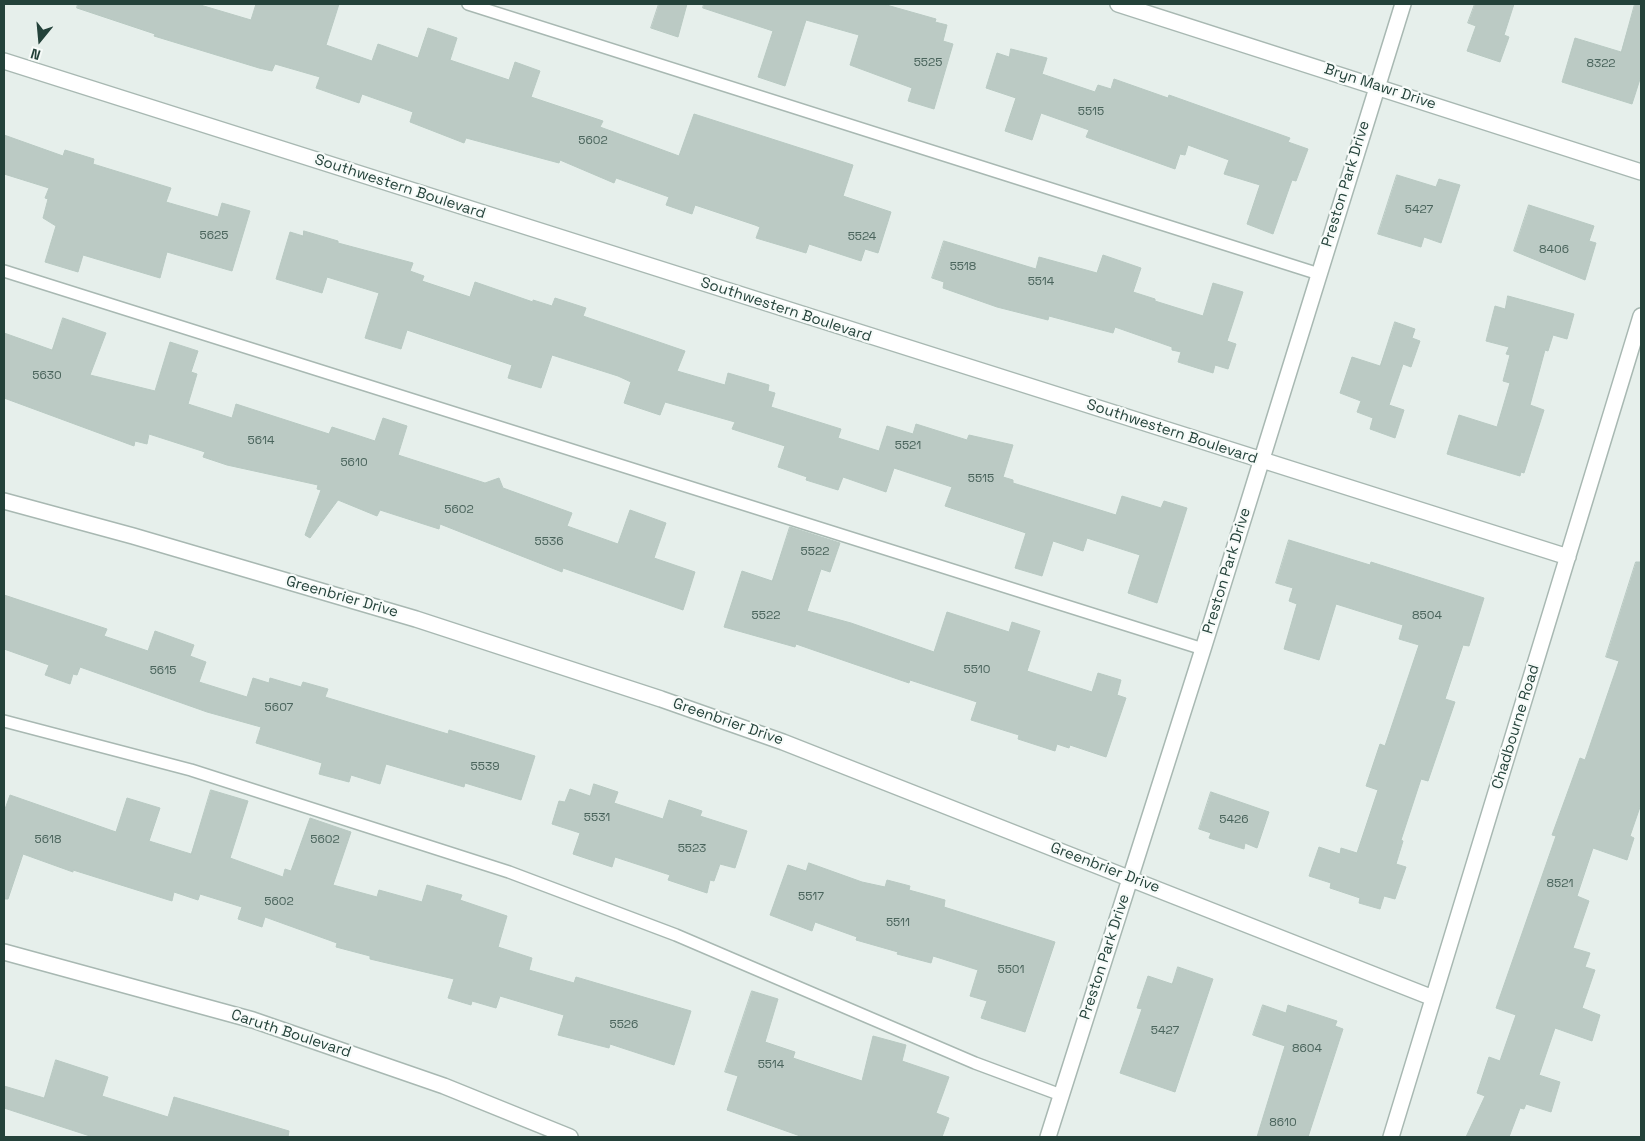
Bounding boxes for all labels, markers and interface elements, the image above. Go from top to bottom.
north arrow [15,15,65,65]
text: N [29,44,43,64]
house number: 5525 [914,56,942,70]
house number: 8322 [1586,57,1616,71]
street label: Bryn Mawr Drive [1322,60,1438,114]
house number: 5515 [1078,105,1104,119]
street label: Preston Park Drive [1318,119,1374,249]
house number: 5602 [578,134,608,148]
street label: Southwestern Boulevard [312,151,488,223]
house number: 5427 [1405,203,1433,217]
house number: 5625 [200,229,228,243]
house number: 5524 [848,230,876,244]
house number: 8406 [1539,243,1569,257]
house number: 5518 [950,260,976,274]
street label: Southwestern Boulevard [698,274,874,346]
house number: 5514 [1028,275,1054,289]
house number: 5630 [32,369,62,383]
street label: Southwestern Boulevard [1084,396,1260,468]
house number: 5614 [247,434,275,448]
house number: 5521 [895,439,921,453]
house number: 5610 [340,456,368,470]
house number: 5515 [968,472,994,486]
house number: 5602 [444,503,474,517]
street label: Preston Park Drive [1199,506,1255,636]
house number: 5536 [535,535,563,549]
house number: 5522 [801,545,829,559]
street label: Greenbrier Drive [284,572,400,622]
house number: 5522 [752,609,780,623]
house number: 8504 [1412,609,1442,623]
street label: Chadbourne Road [1488,662,1544,792]
house number: 5510 [964,663,990,677]
house number: 5615 [150,664,176,678]
street label: Greenbrier Drive [670,695,786,749]
house number: 5607 [265,701,293,715]
house number: 5539 [471,760,499,774]
house number: 5531 [584,811,610,825]
house number: 5426 [1219,813,1249,827]
house number: 5618 [34,833,62,847]
house number: 5602 [310,833,340,847]
street label: Greenbrier Drive [1048,839,1162,897]
house number: 5523 [678,842,706,856]
house number: 8521 [1547,877,1573,891]
house number: 5517 [798,890,824,904]
street label: Preston Park Drive [1076,892,1134,1022]
house number: 5602 [264,895,294,909]
house number: 5511 [886,916,910,930]
house number: 5501 [997,963,1025,977]
street label: Caruth Boulevard [229,1006,353,1062]
house number: 5526 [610,1018,638,1032]
house number: 5427 [1151,1024,1179,1038]
house number: 8604 [1292,1042,1322,1056]
house number: 5514 [758,1058,784,1072]
house number: 8610 [1269,1116,1297,1130]

